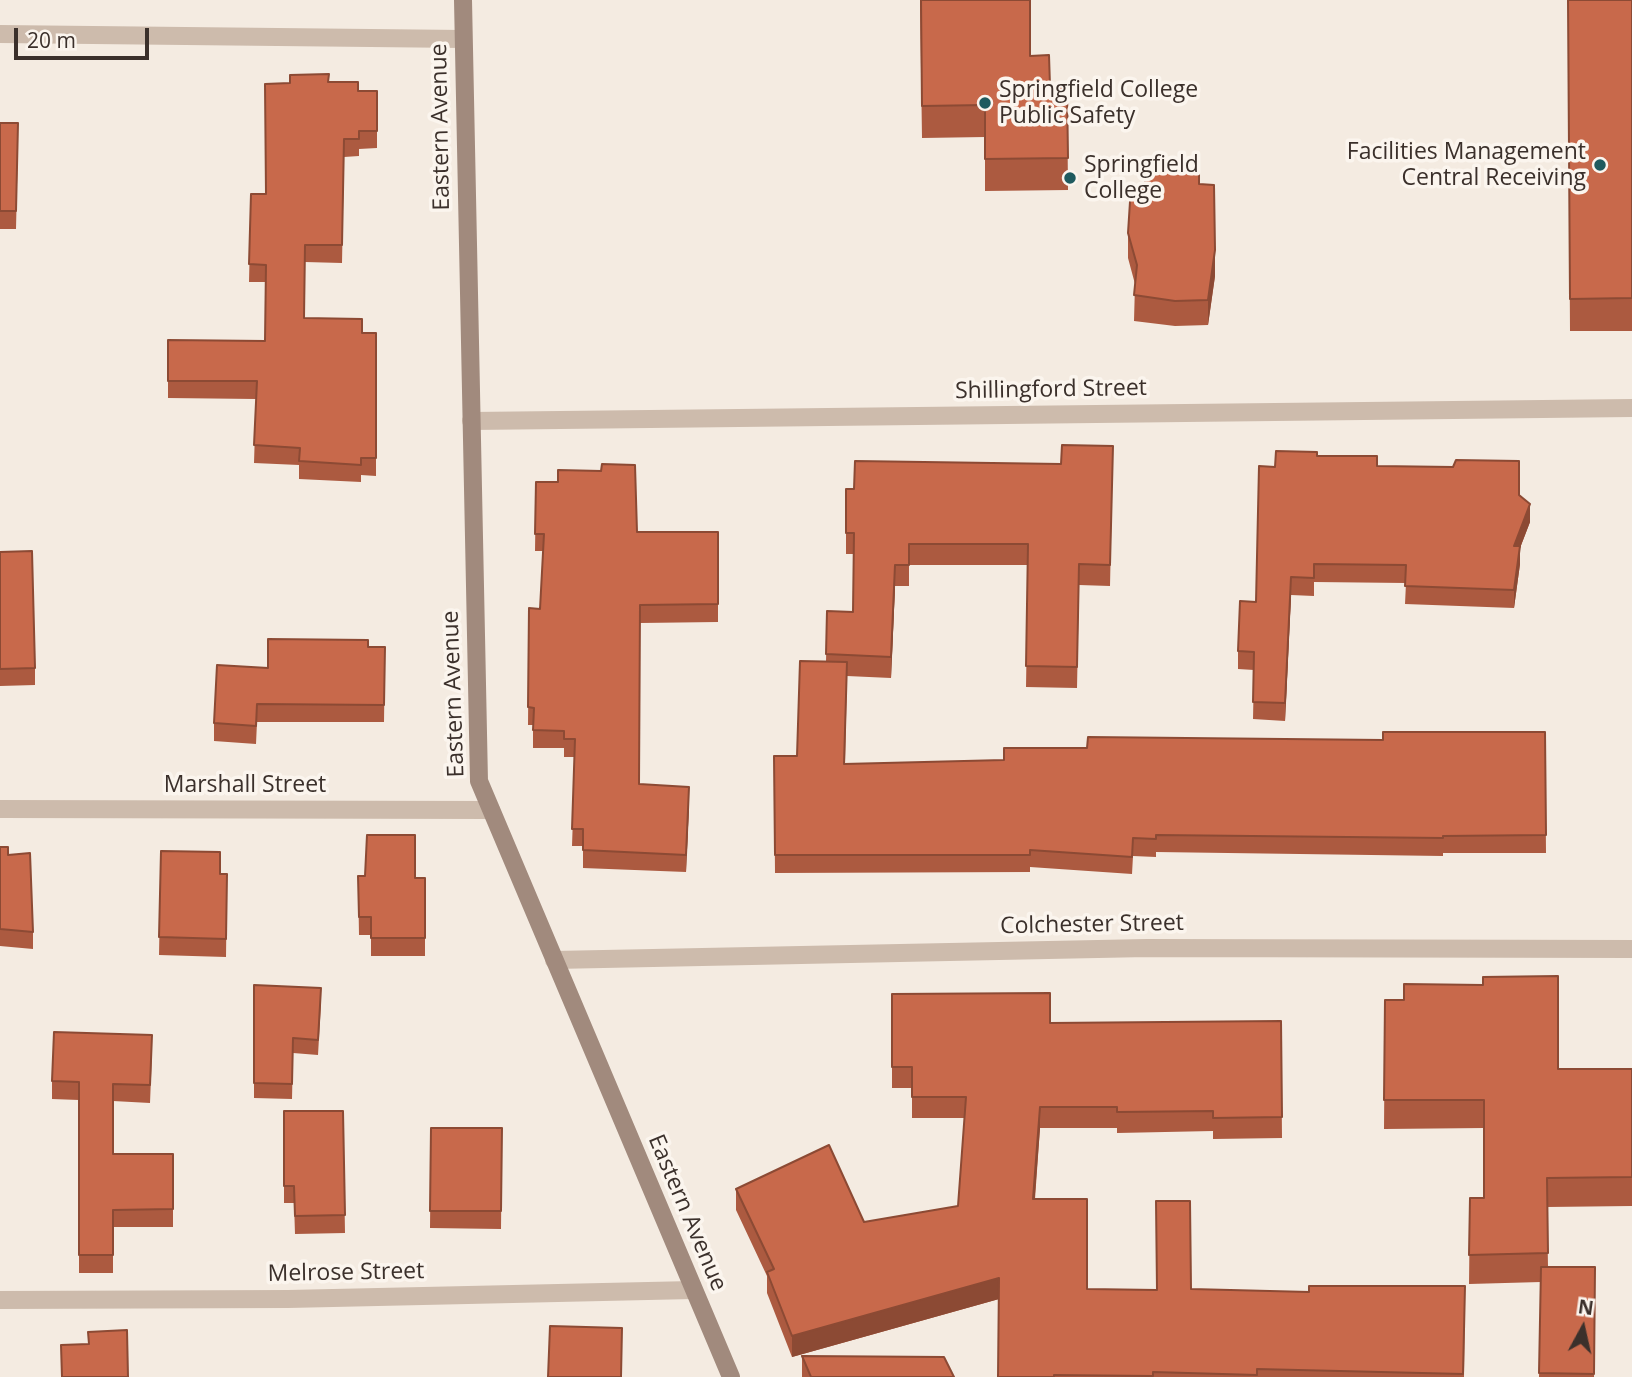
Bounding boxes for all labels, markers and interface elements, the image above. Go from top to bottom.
scale bar [18,14,152,58]
text: 20 m [27,26,76,54]
street label: Eastern Avenue [426,43,456,211]
place label: Springfield College Public Safety [999,76,1198,130]
marker: Springfield College Public Safety [977,95,993,111]
place label: Facilities Management Central Receiving [1347,138,1586,192]
place label: Springfield College [1084,151,1199,205]
marker: Facilities Management Central Receiving [1592,157,1608,173]
marker: Springfield College [1062,170,1078,186]
street label: Shillingford Street [955,375,1147,405]
street label: Eastern Avenue [437,610,471,778]
street label: Marshall Street [164,771,326,799]
street label: Colchester Street [1000,910,1184,940]
street label: Eastern Avenue [642,1131,732,1295]
street label: Melrose Street [267,1258,425,1288]
north arrow [1548,1293,1618,1363]
text: N [1576,1293,1595,1321]

